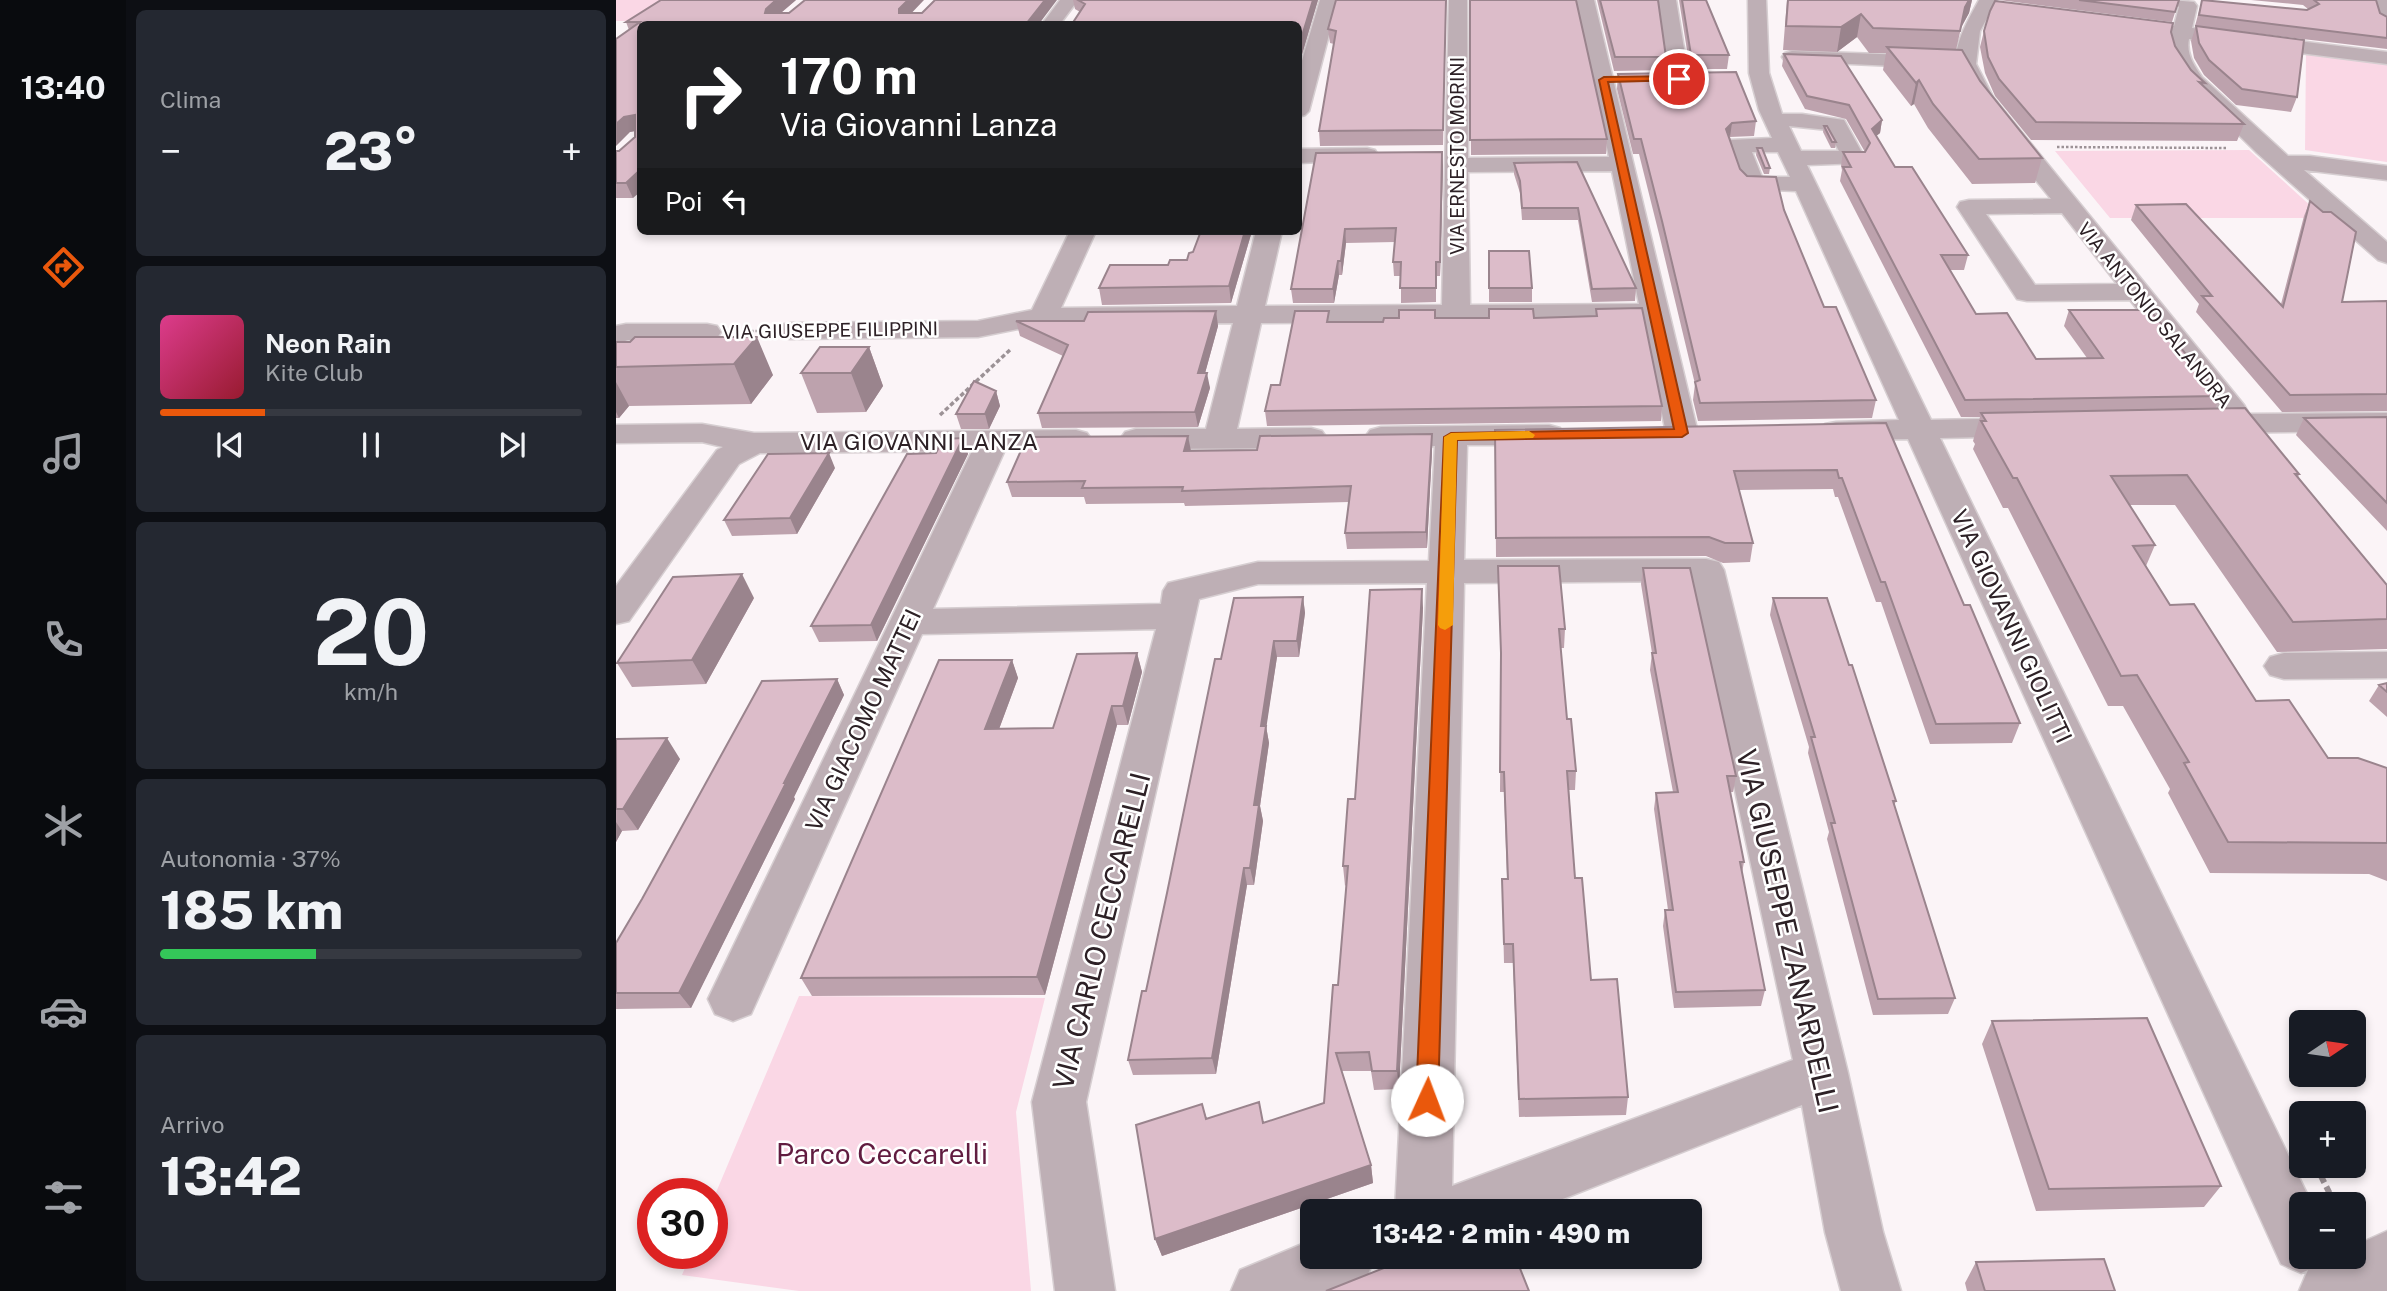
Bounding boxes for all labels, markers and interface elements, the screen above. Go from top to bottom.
text: 170 m [780,47,918,105]
icon: right [665,49,756,140]
pin [1649,49,1709,109]
street label: VIA ERNESTO MORINI [1446,57,1468,255]
icon: arrive [1660,60,1698,98]
text: 13:40 [20,69,106,106]
text: Clima [160,86,221,113]
text: Via Giovanni Lanza [780,106,1057,143]
text: 23° [324,121,418,182]
text: − [160,129,181,174]
text: + [561,129,582,174]
icon: left [716,182,754,220]
text: Poi [665,186,702,217]
street label: VIA ANTONIO SALANDRA [2073,218,2237,412]
icon: directions [39,243,88,292]
street label: VIA GIUSEPPE FILIPPINI [722,317,938,343]
text: Neon Rain [265,328,391,359]
text: Kite Club [265,359,363,386]
icon: previous [211,426,249,464]
icon: pause [352,426,390,464]
icon: next [493,426,531,464]
street label: VIA GIOVANNI LANZA [800,428,1038,455]
icon: music [39,429,88,478]
street label: VIA GIOVANNI GIOLITTI [1946,505,2078,747]
text: 20 [313,579,429,685]
street label: VIA GIACOMO MATTEI [800,605,926,835]
icon: phone [39,615,88,664]
text: km/h [344,678,398,705]
street label: VIA GIUSEPPE ZANARDELLI [1730,746,1846,1116]
street label: VIA CARLO CECCARELLI [1046,769,1156,1093]
icon: climate [39,801,88,850]
text: Autonomia · 37% [160,845,341,872]
text: 185 km [160,880,343,941]
icon: car [39,987,88,1036]
north arrow [2289,1010,2366,1087]
map controls [2289,1010,2366,1269]
position arrow [1390,1063,1464,1137]
button: + [2289,1101,2366,1178]
text: Arrivo [160,1111,224,1138]
park label: Parco Ceccarelli [776,1137,988,1170]
text: 13:42 [160,1146,302,1207]
icon: filters [39,1173,88,1222]
speed limit sign: 30 [637,1178,728,1269]
button: − [2289,1192,2366,1269]
text: 13:42 · 2 min · 490 m [1372,1218,1630,1249]

